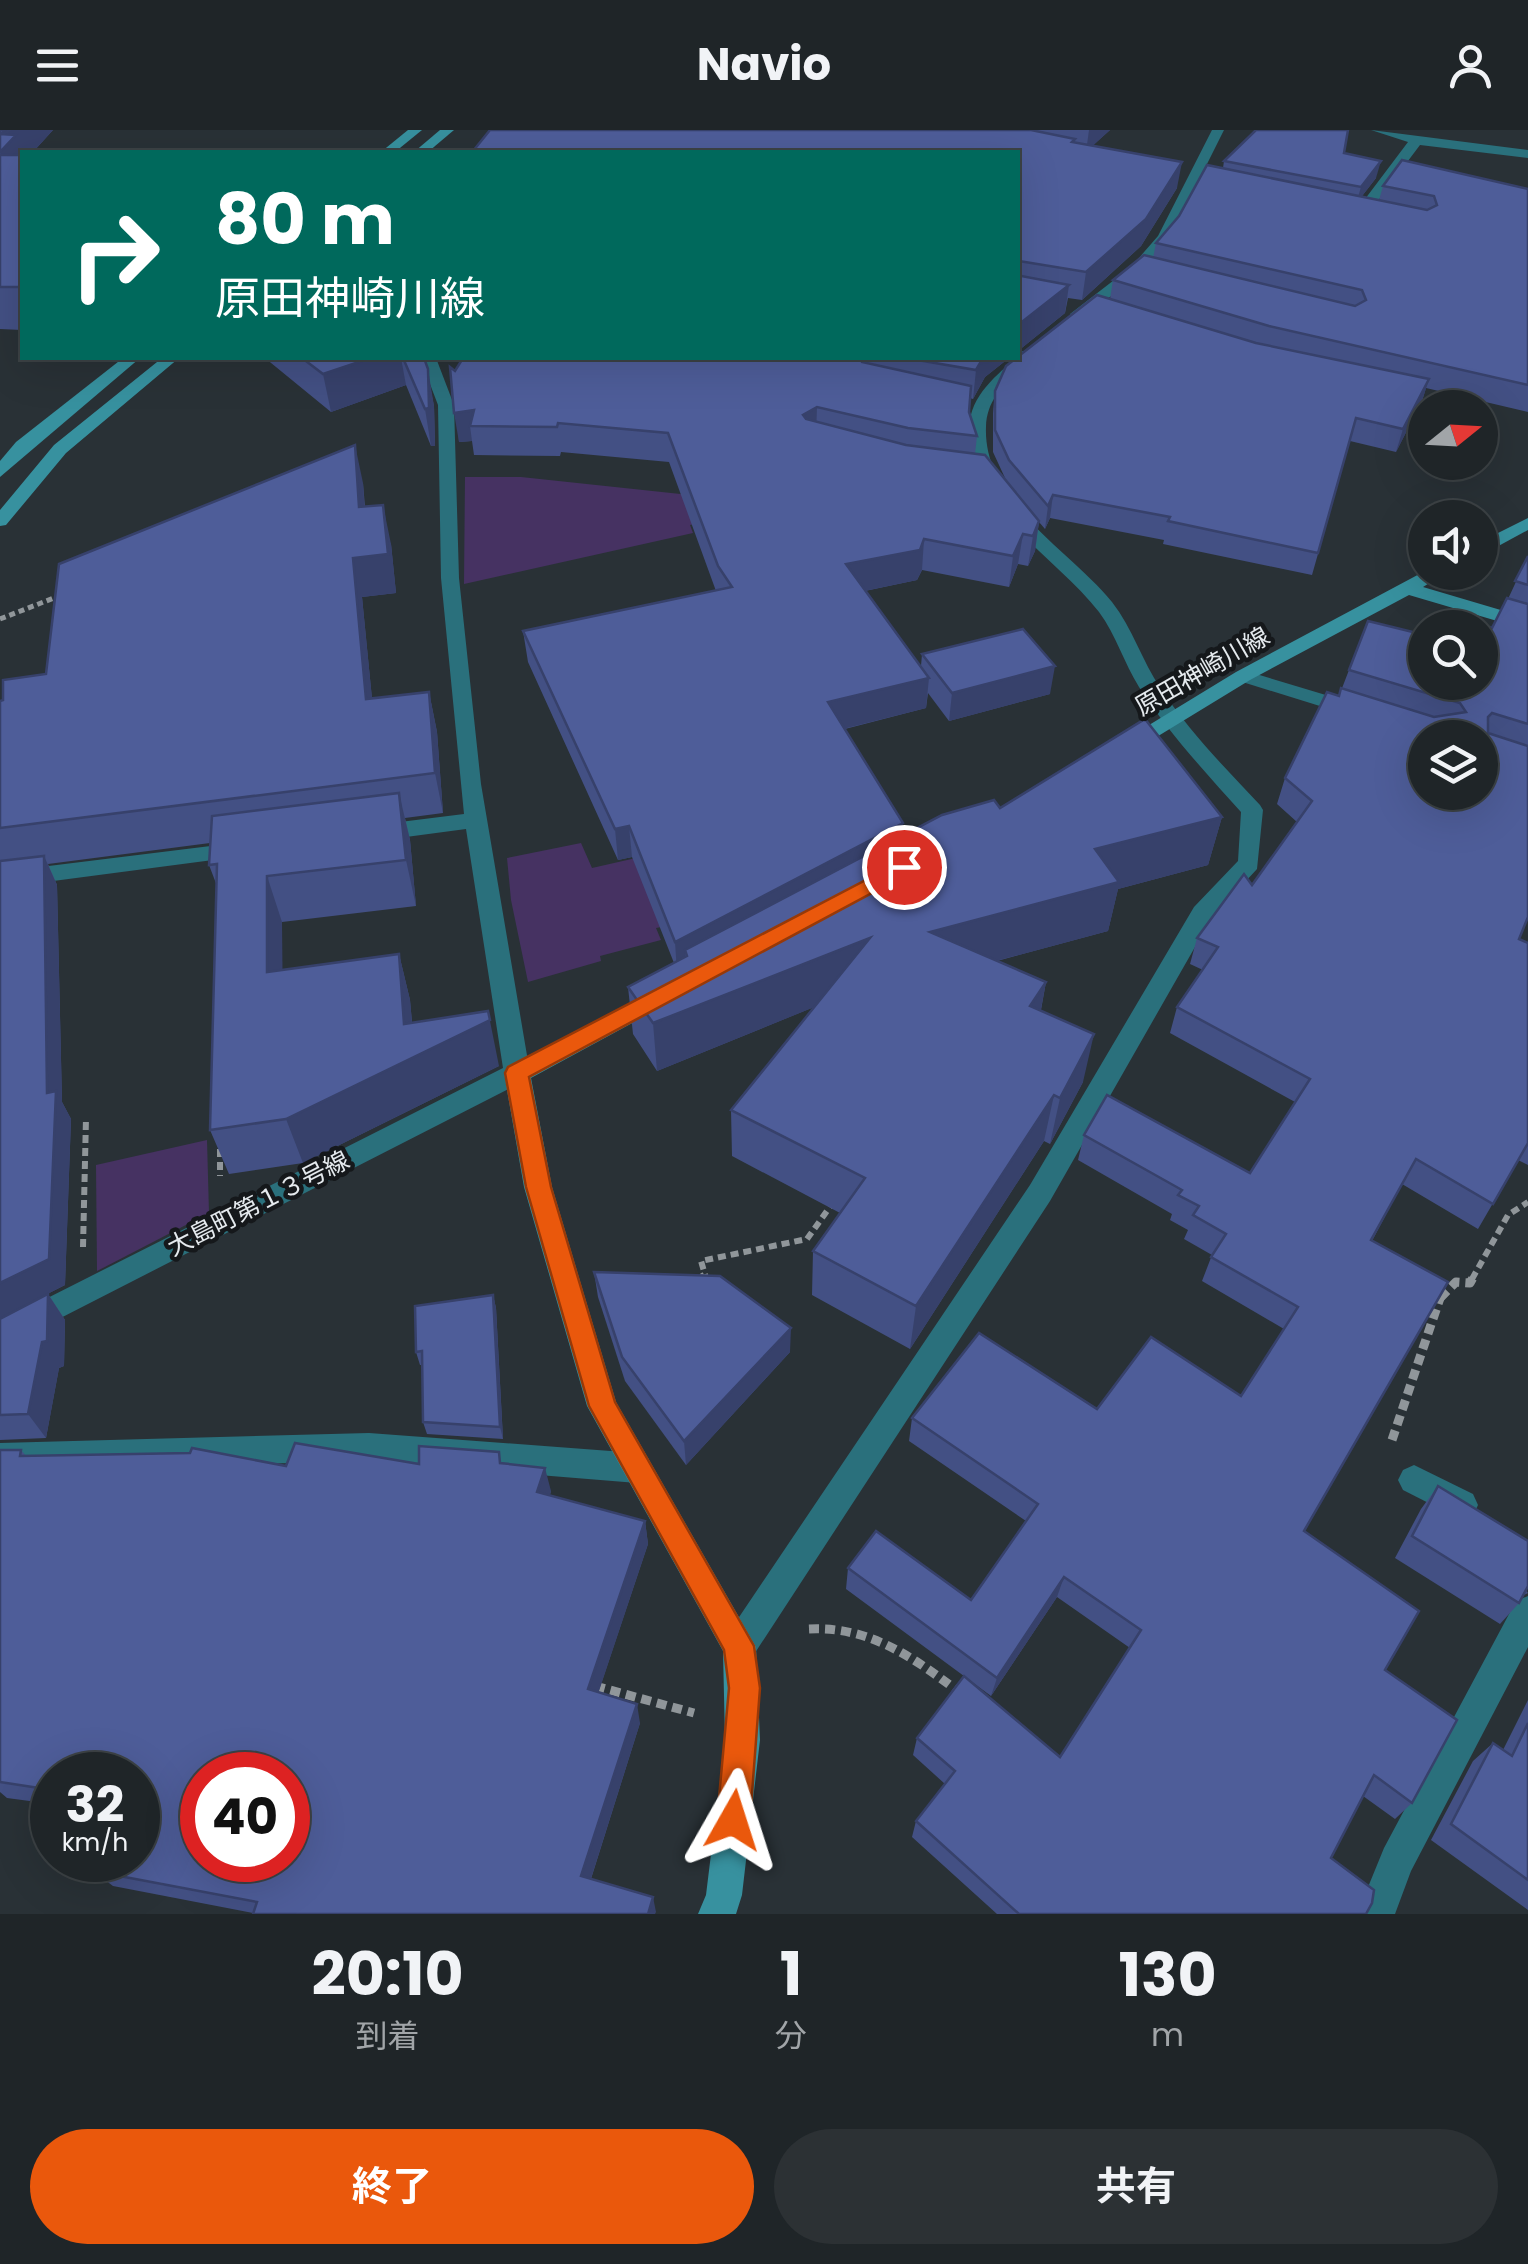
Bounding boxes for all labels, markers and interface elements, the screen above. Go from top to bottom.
text: Navio [697,33,831,96]
icon: menu [30,38,85,93]
icon: person [1443,38,1498,93]
text: 80 m [215,170,395,269]
icon: right [50,190,180,320]
text: 原田神崎川線 [215,267,485,330]
north arrow [1408,390,1498,480]
map controls [1408,390,1498,810]
button: sound [1408,500,1498,590]
button: search [1408,610,1498,700]
street label: 原田神崎川線 [1129,619,1276,724]
button: layers [1408,720,1498,810]
pin [862,825,947,910]
icon: arrive [877,840,932,895]
street label: 大島町第１３号線 [161,1142,355,1264]
speed limit sign: 40 [180,1752,310,1882]
position arrow [681,1768,785,1872]
text: 32 [66,1769,124,1840]
text: km/h [62,1825,128,1860]
text: 20:10 [311,1932,464,2016]
text: 1 [780,1932,802,2016]
text: 130 [1119,1933,1217,2017]
text: m [1151,2012,1184,2057]
text: 到着 [356,2013,420,2058]
text: 分 [775,2013,807,2058]
button: 終了 [30,2129,754,2244]
button: 共有 [774,2129,1498,2244]

